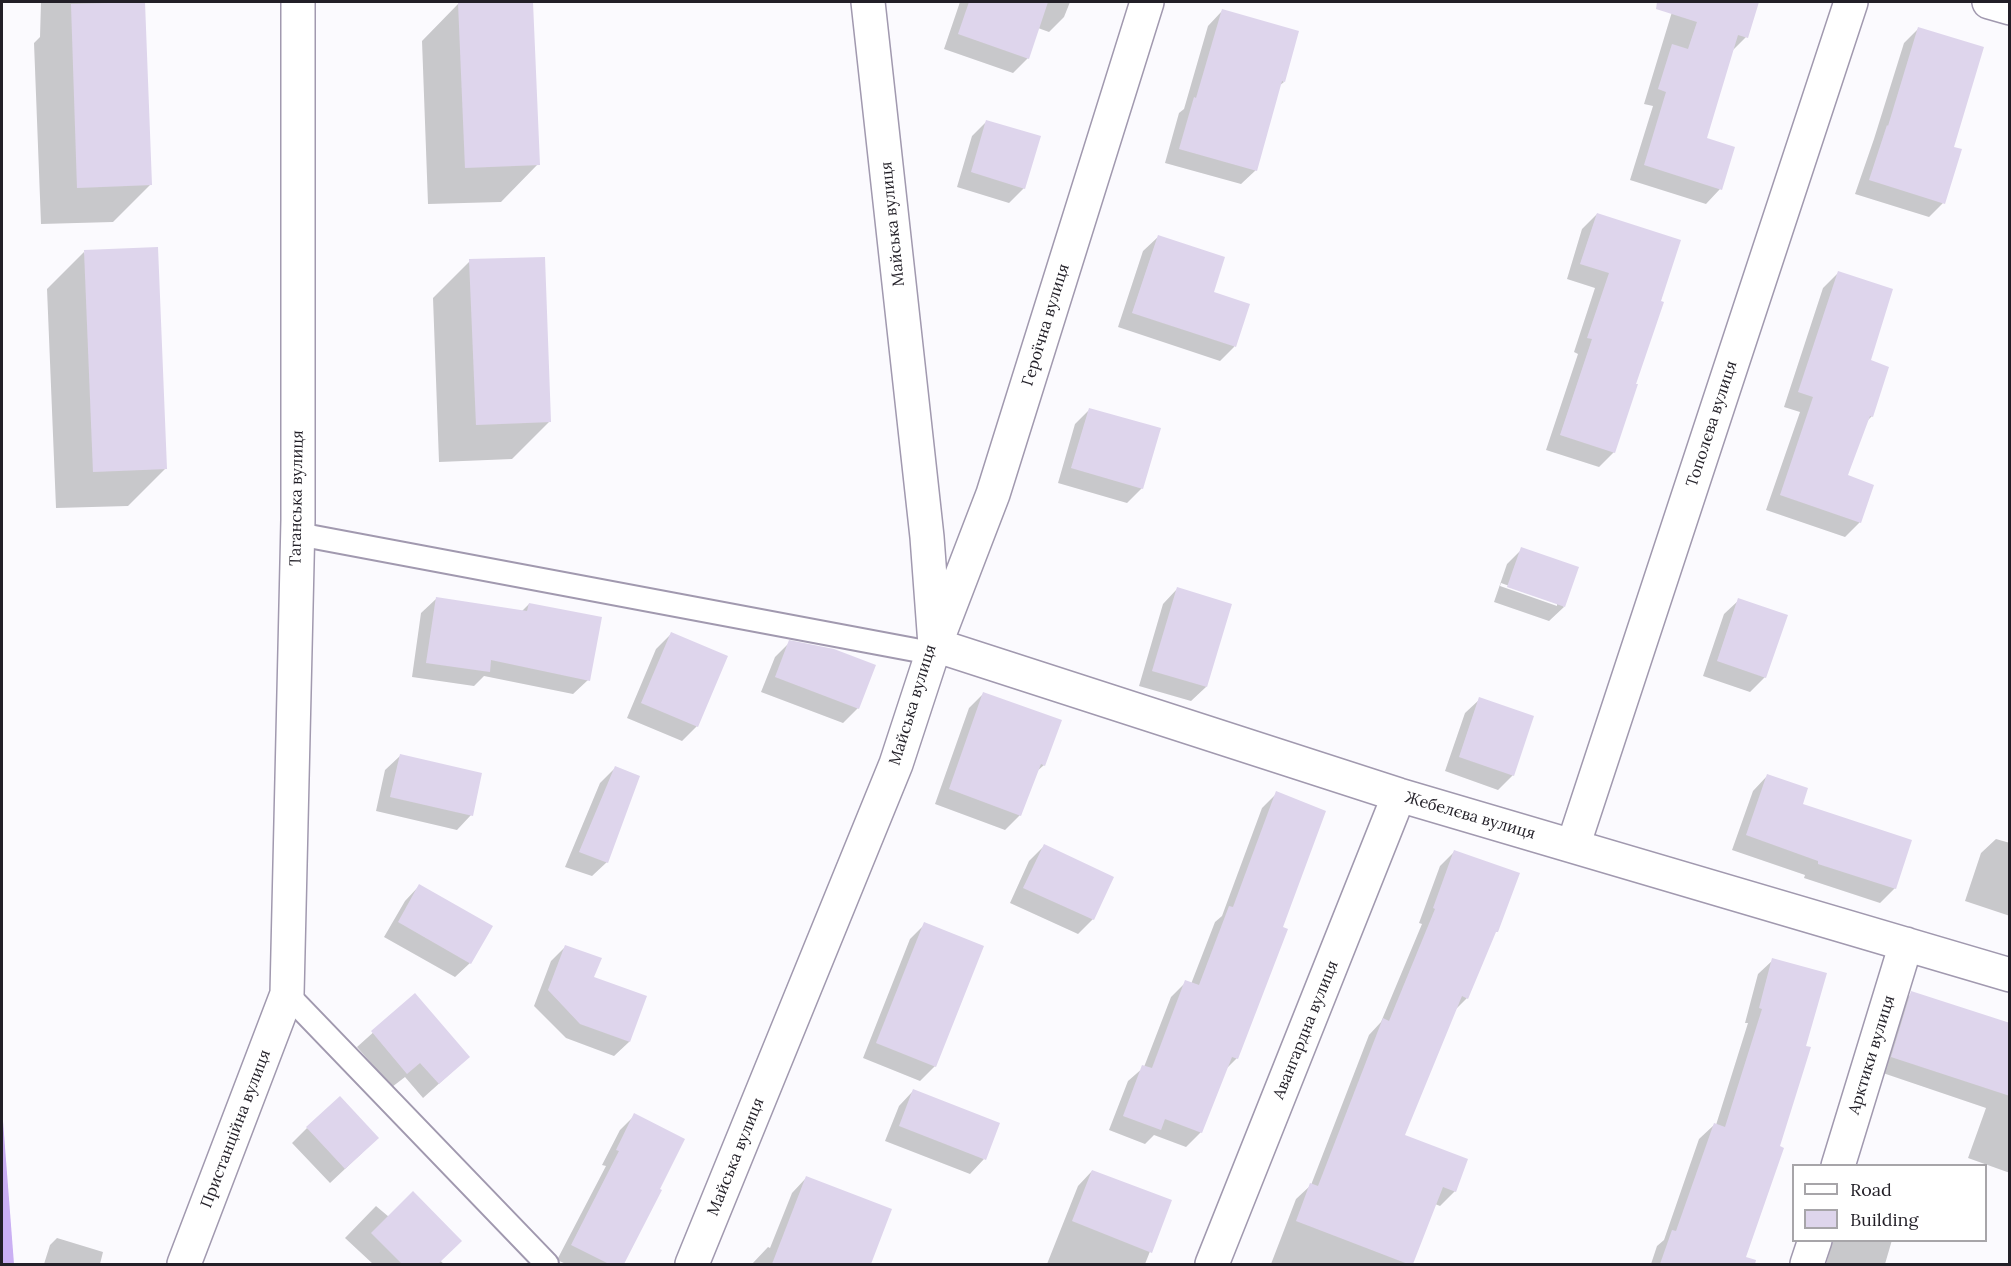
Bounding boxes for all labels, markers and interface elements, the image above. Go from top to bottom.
street label: Майська вулиця [877,161,909,287]
street label: Героїчна вулиця [1018,261,1074,389]
street label: Тополєва вулиця [1683,358,1741,490]
street label: Таганська вулиця [286,430,308,566]
street label: Майська вулиця [885,642,941,768]
street label: Жебелєва вулиця [1403,788,1537,844]
street label: Авангардна вулиця [1269,958,1343,1102]
street label: Арктики вулиця [1845,993,1899,1117]
street label: Пристанційна вулиця [197,1047,275,1211]
street label: Майська вулиця [704,1095,768,1219]
legend [1792,1164,1987,1242]
text: Road [1850,1178,1892,1201]
text: Building [1850,1208,1918,1231]

